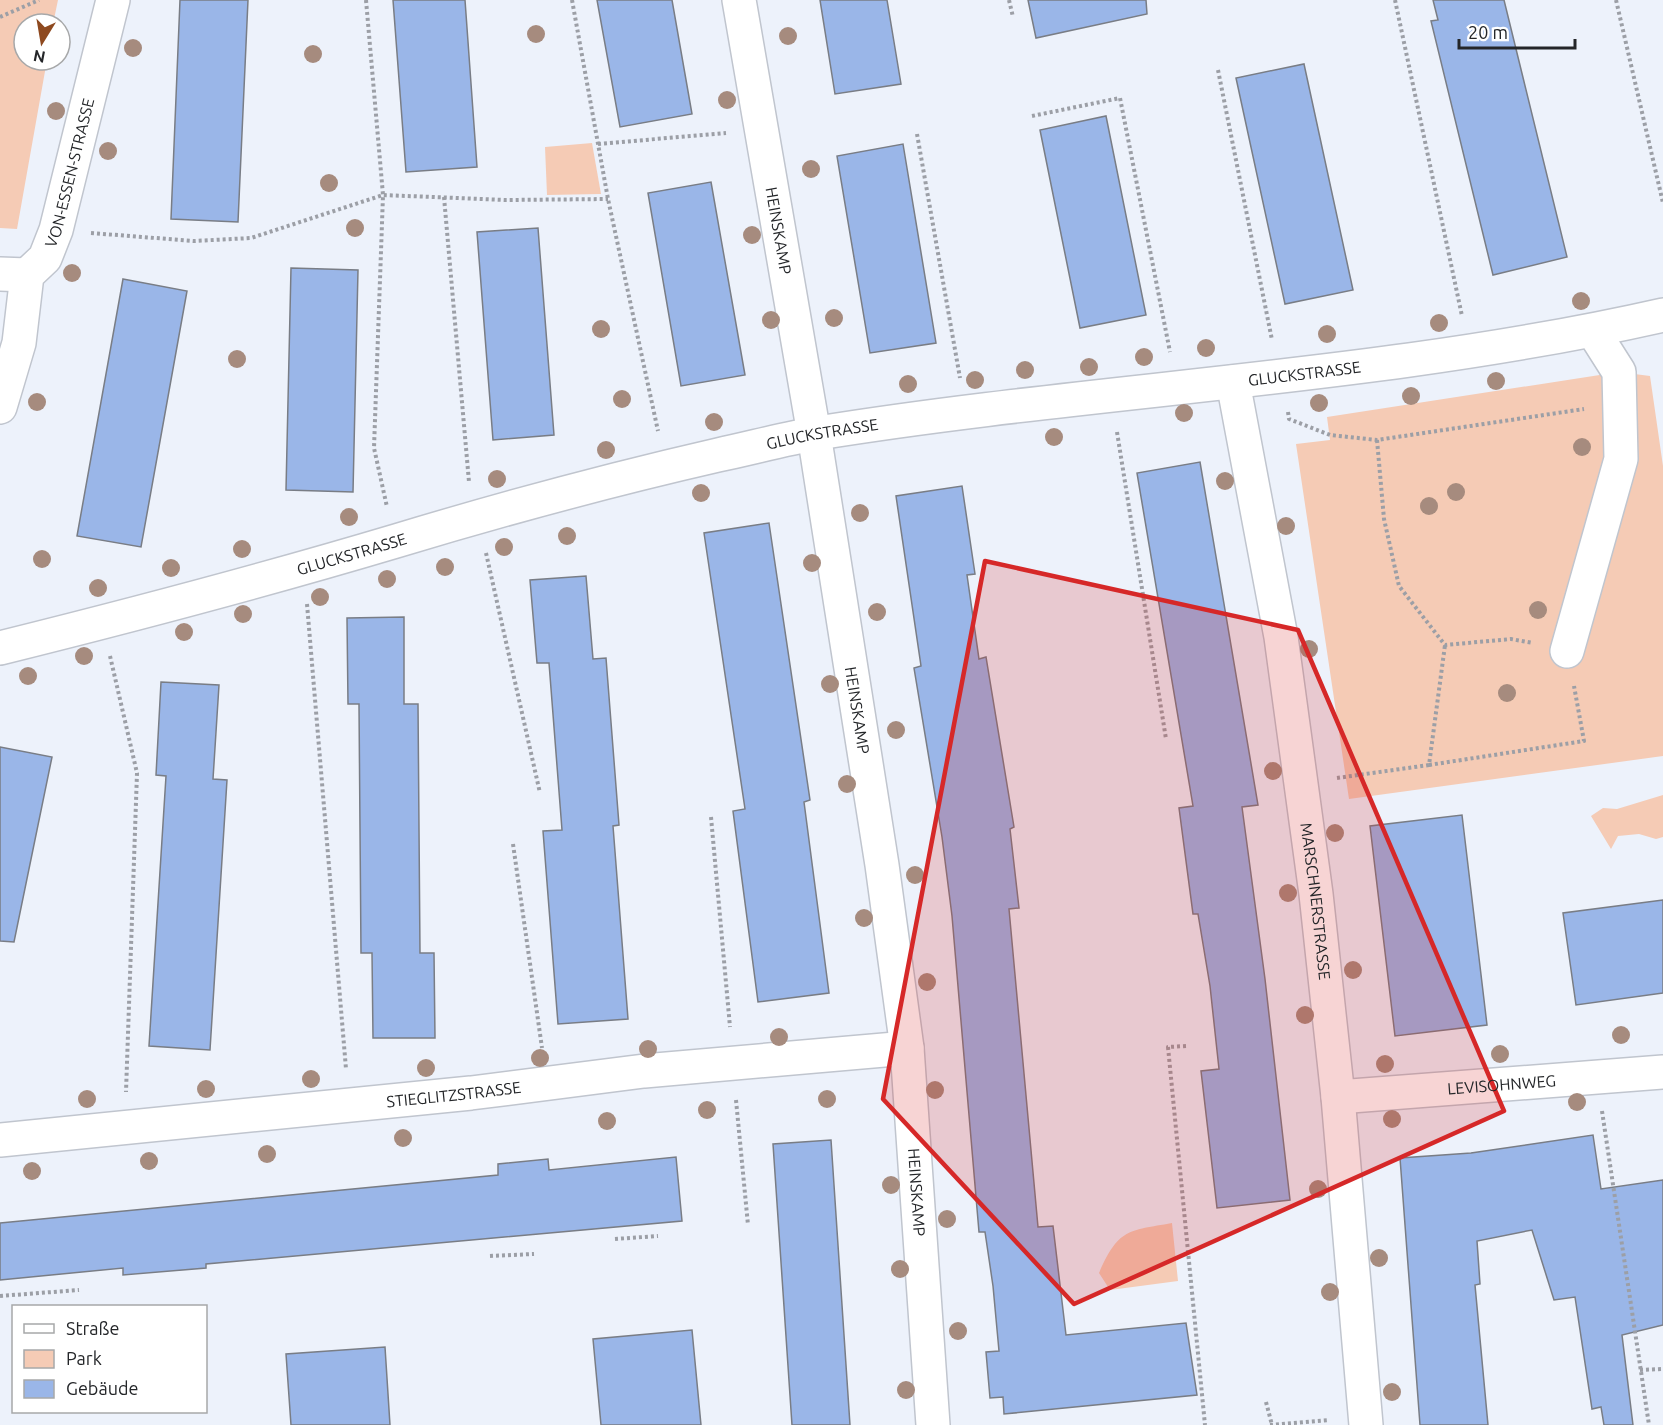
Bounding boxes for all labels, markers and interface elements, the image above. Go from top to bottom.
north arrow [12,12,72,72]
scale bar [1459,12,1574,50]
text: 20 m [1468,22,1508,42]
text: N [32,47,47,67]
street label: VON-ESSEN-STRASSE [41,96,97,250]
street label: HEINSKAMP [762,186,795,276]
street label: GLUCKSTRASSE [1247,358,1362,389]
street label: GLUCKSTRASSE [764,415,879,453]
street label: GLUCKSTRASSE [295,529,409,578]
street label: HEINSKAMP [842,665,873,755]
street label: MARSCHNERSTRASSE [1297,821,1334,981]
street label: LEVISOHNWEG [1446,1071,1557,1098]
street label: STIEGLITZSTRASSE [386,1078,522,1110]
street label: HEINSKAMP [905,1148,929,1237]
legend [12,1305,207,1413]
text: Straße [66,1318,119,1338]
text: Park [66,1348,102,1368]
text: Gebäude [66,1378,138,1398]

